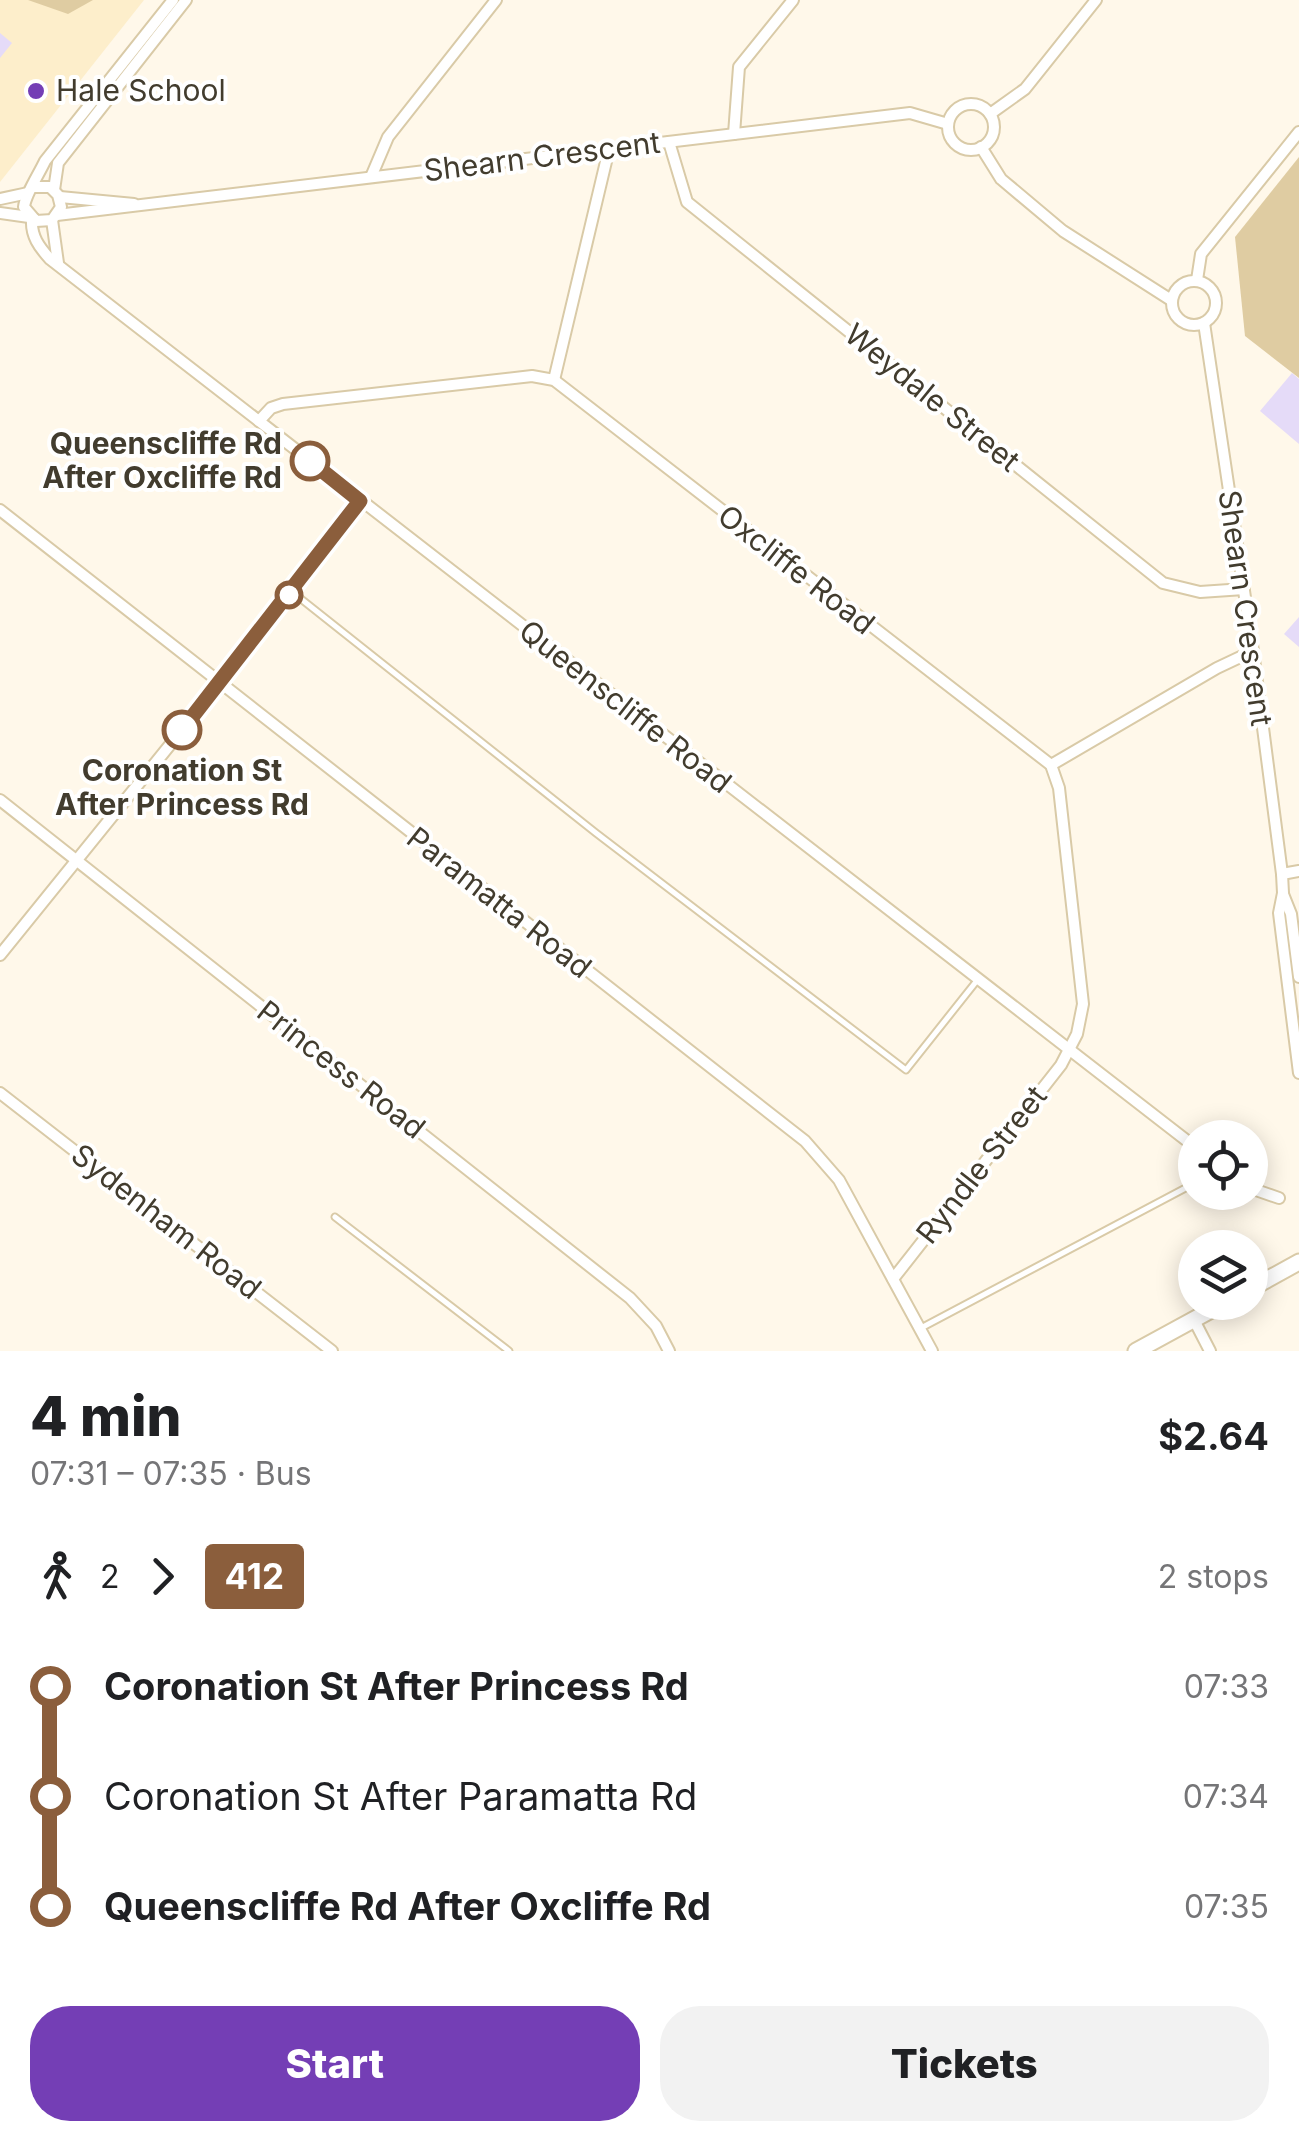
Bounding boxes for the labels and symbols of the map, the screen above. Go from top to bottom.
place label: Hale School [56,72,226,108]
marker: Hale School [25,80,47,102]
street label: Shearn Crescent [422,124,662,188]
street label: Weydale Street [838,316,1027,479]
place label: Queenscliffe Rd After Oxcliffe Rd [42,425,282,495]
marker: Queenscliffe Rd After Oxcliffe Rd [291,442,329,480]
street label: Shearn Crescent [1212,488,1280,728]
street label: Oxcliffe Road [711,497,882,642]
unlabelled marker [276,582,302,608]
street label: Queenscliffe Road [512,612,739,800]
marker: Coronation St After Princess Rd [163,711,201,749]
place label: Coronation St After Princess Rd [55,752,309,822]
street label: Paramatta Road [400,819,599,985]
street label: Princess Road [251,993,433,1146]
street label: Ryndle Street [909,1078,1054,1250]
street label: Sydenham Road [65,1136,269,1306]

